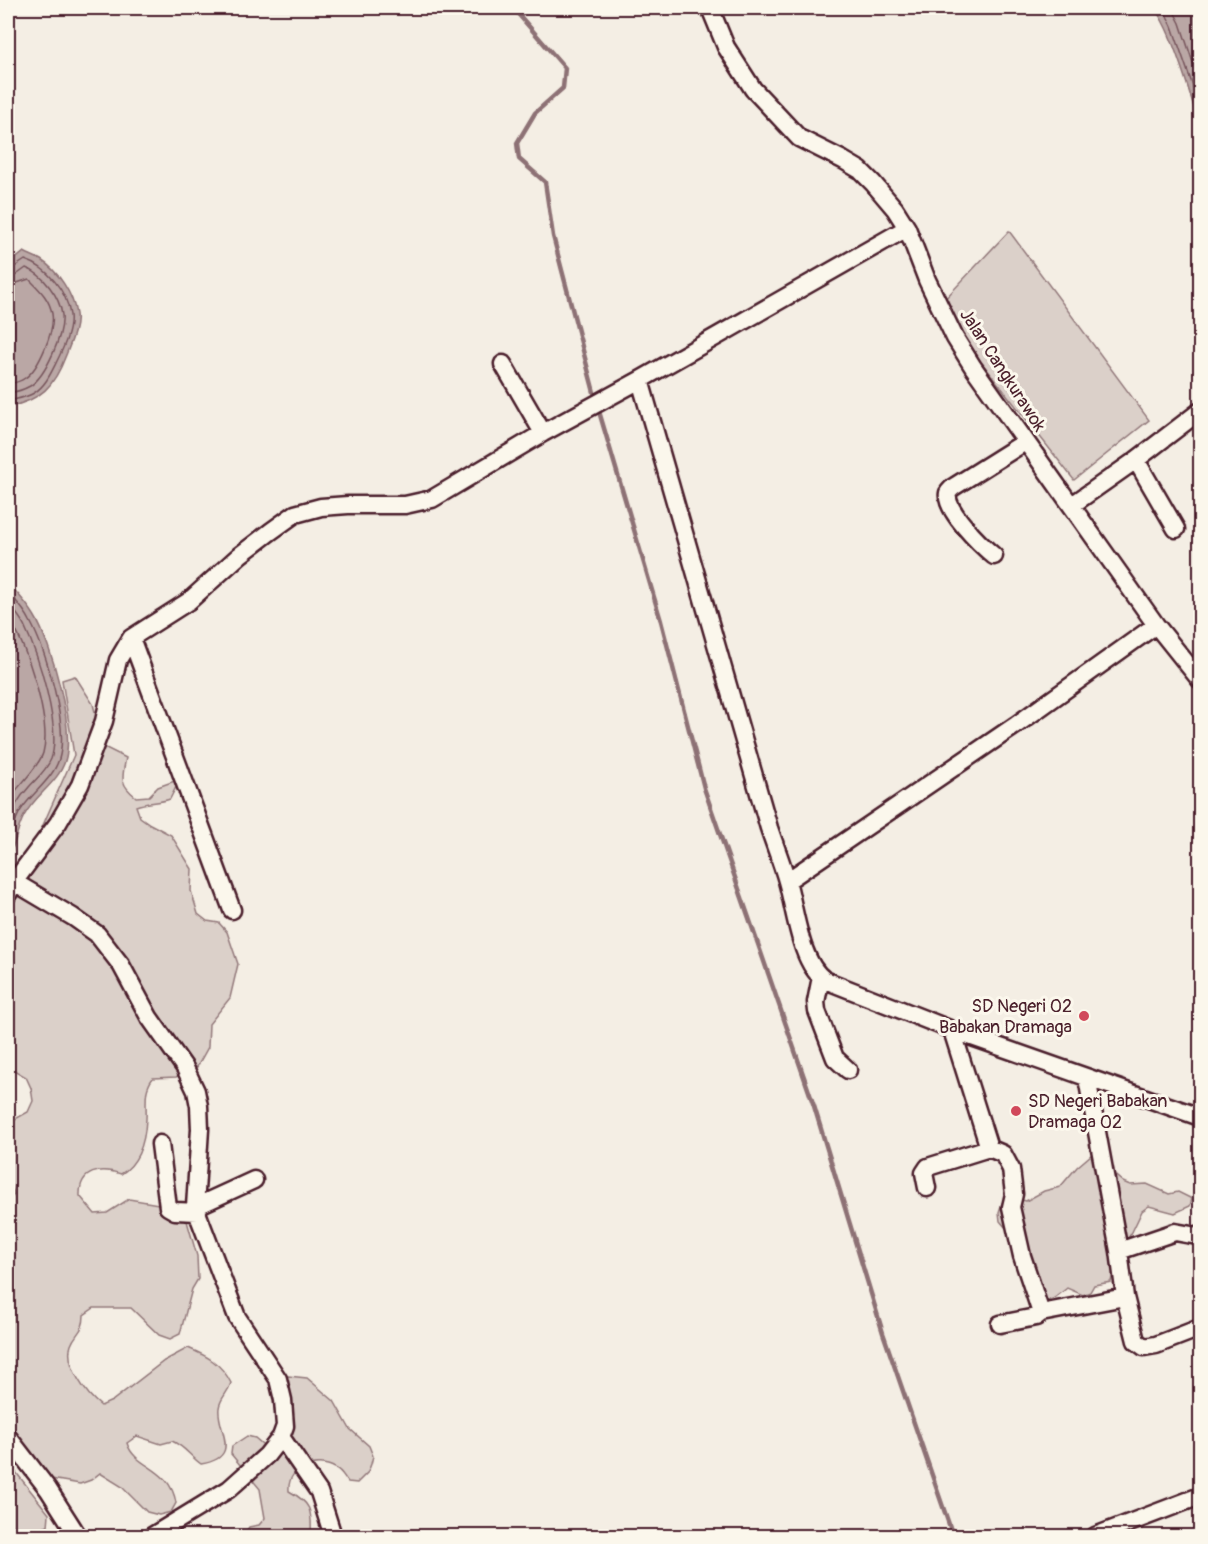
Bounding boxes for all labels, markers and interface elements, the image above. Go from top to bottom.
street label: Jalan Cangkurawok [954,304,1051,437]
place label: SD Negeri 02 Babakan Dramaga [939,995,1072,1039]
marker: SD Negeri 02 Babakan Dramaga [1077,1009,1091,1023]
place label: SD Negeri Babakan Dramaga 02 [1028,1090,1167,1134]
marker: SD Negeri Babakan Dramaga 02 [1009,1104,1023,1118]

